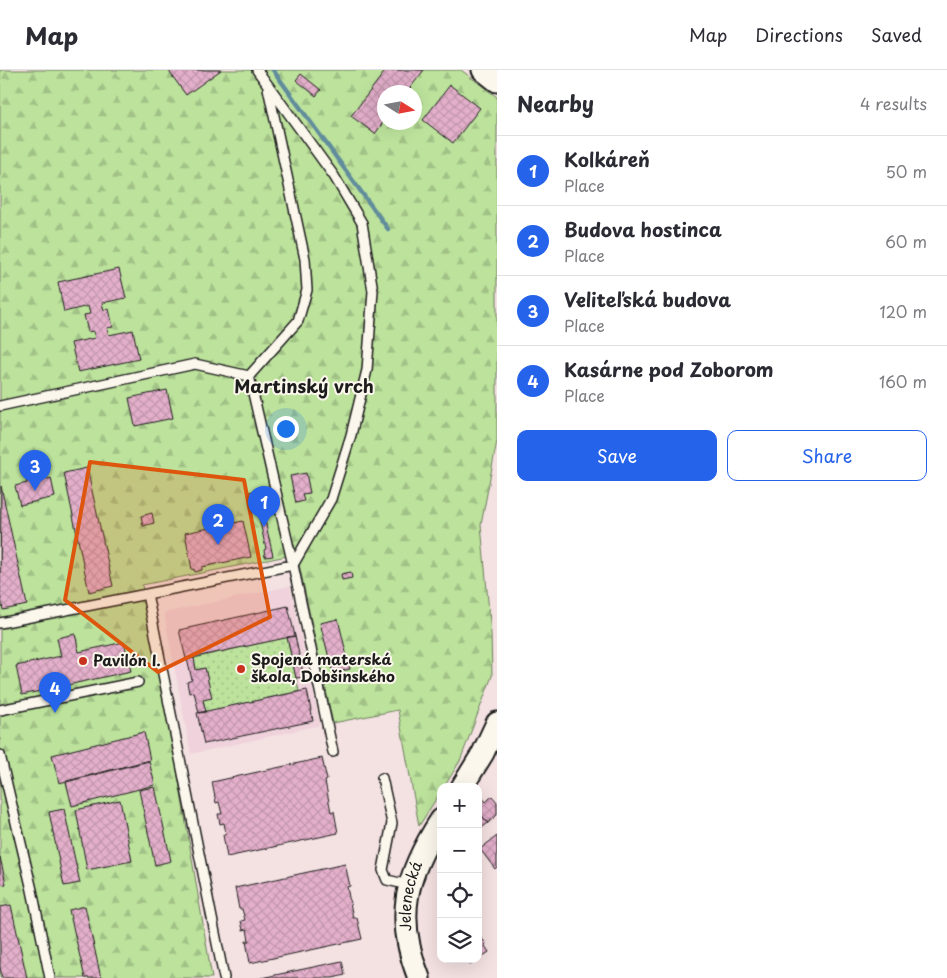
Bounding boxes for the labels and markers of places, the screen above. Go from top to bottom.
pin: 3 [19,450,51,491]
pin: 1 [248,486,280,527]
pin: 2 [202,504,234,545]
place label: Spojená materská škola, Dobšinského [251,647,395,687]
place label: Pavilón I. [93,648,161,671]
marker: Pavilón I. [77,655,89,667]
marker: Spojená materská škola, Dobšinského [235,663,247,675]
pin: 4 [39,672,71,713]

